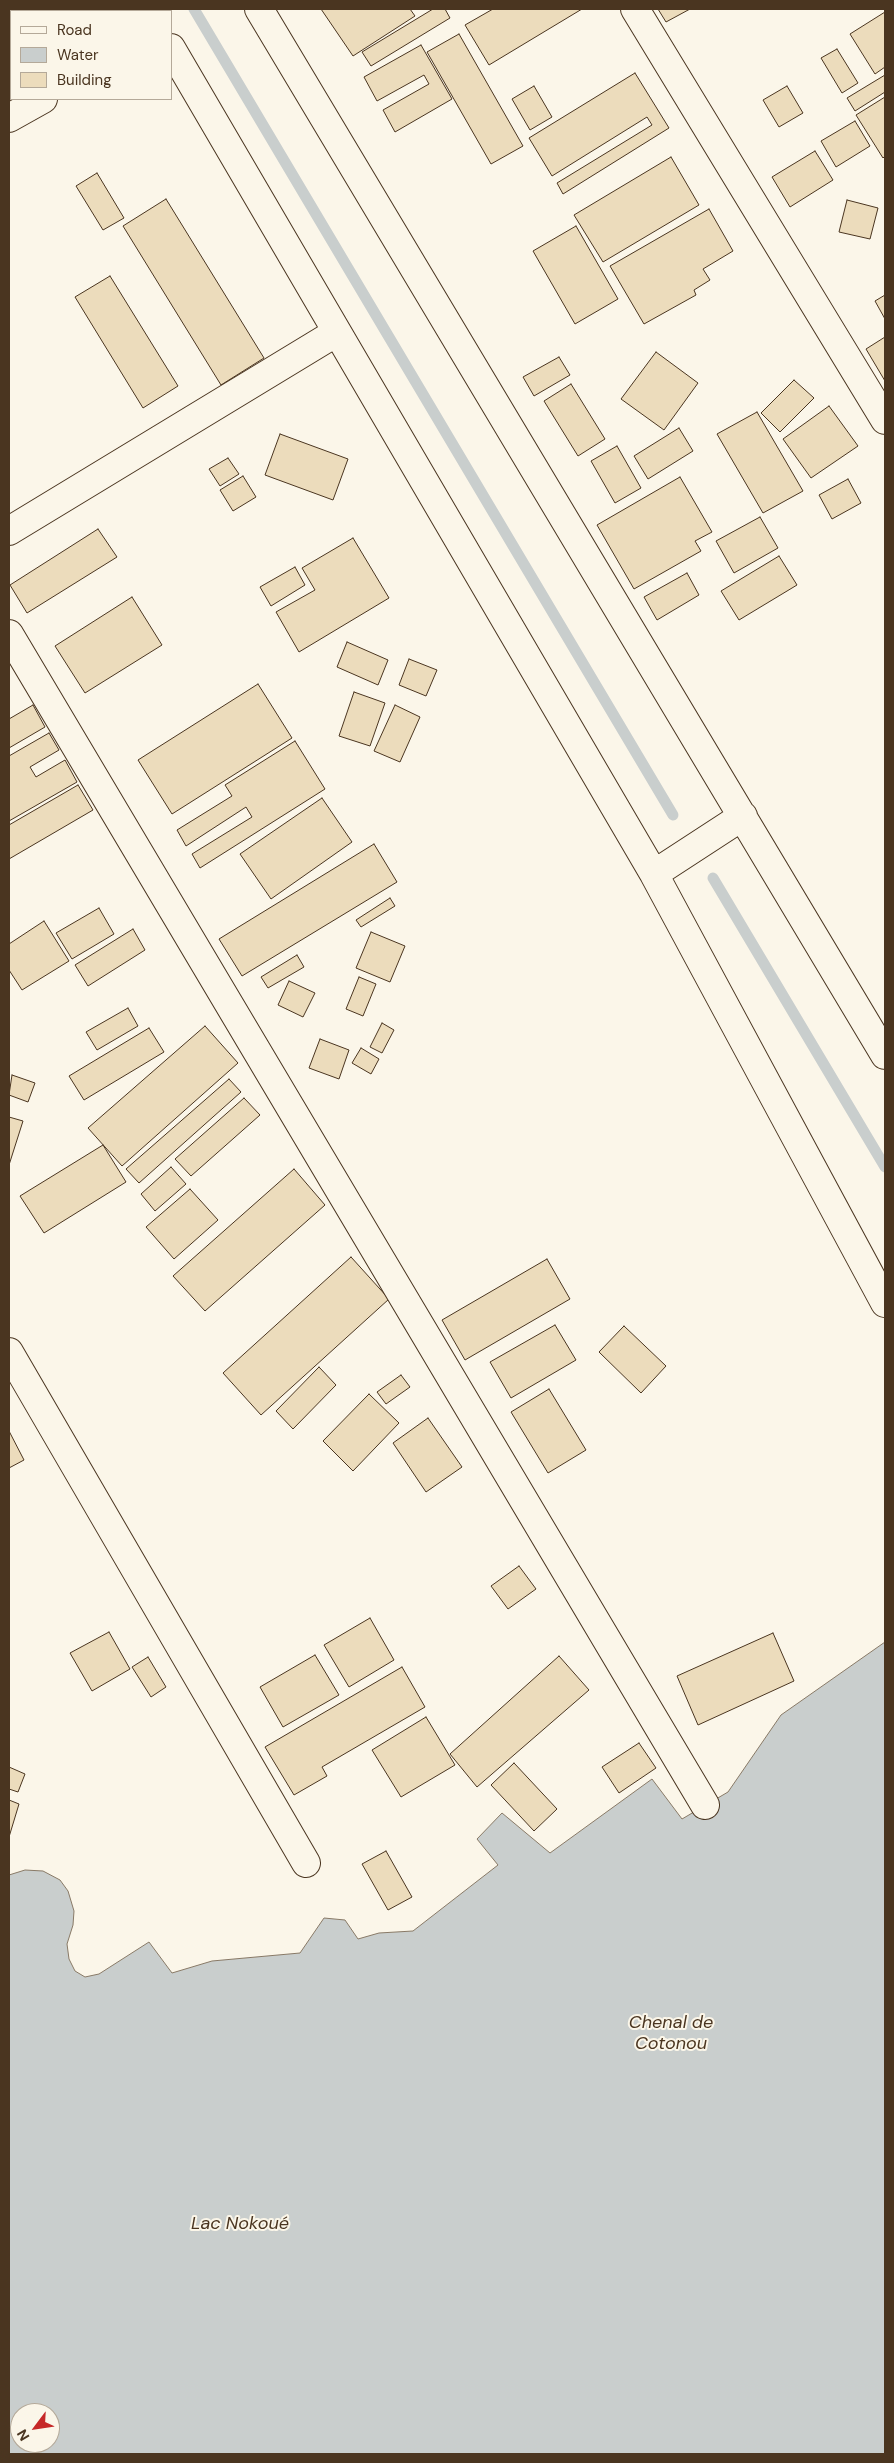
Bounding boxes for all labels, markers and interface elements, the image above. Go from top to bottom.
legend [10,10,172,100]
text: Road [57,20,92,40]
text: Water [57,45,98,65]
text: Building [57,70,112,90]
water label: Chenal de Cotonou [629,2012,713,2054]
water label: Lac Nokoué [191,2213,289,2235]
north arrow [10,2403,60,2453]
text: N [13,2426,33,2444]

